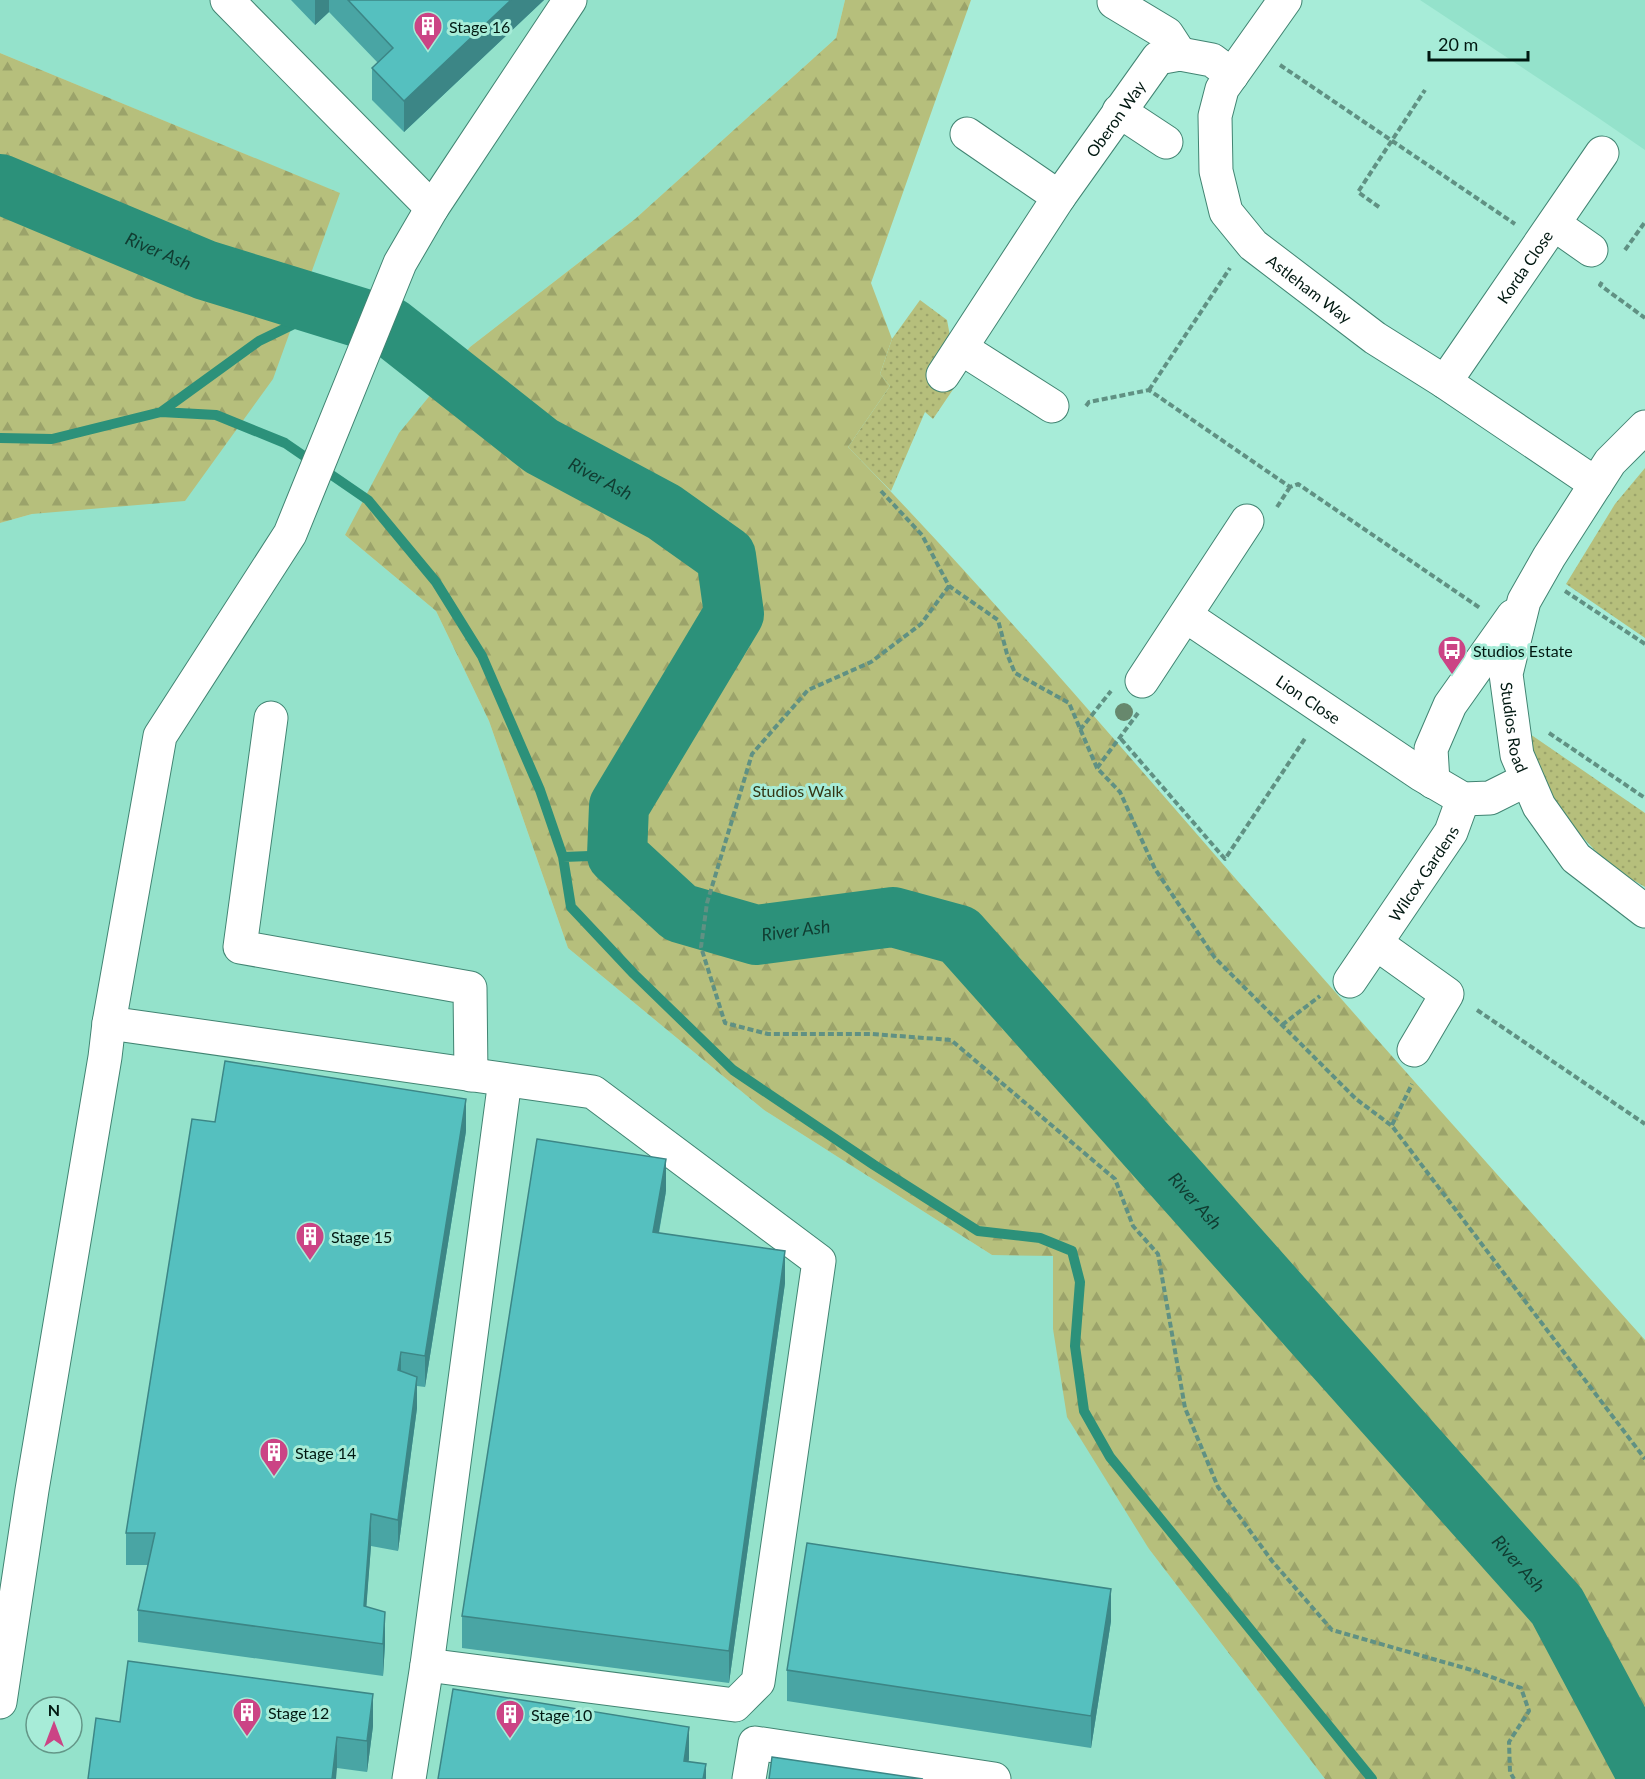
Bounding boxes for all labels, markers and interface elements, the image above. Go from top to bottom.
building icon: Stage 16 [412,10,444,52]
place label: Stage 16 [449,17,510,36]
scale bar [1429,24,1528,62]
text: 20 m [1438,33,1478,55]
street label: Oberon Way [1081,76,1149,160]
street label: Korda Close [1492,226,1556,307]
water label: River Ash [122,227,195,274]
street label: Astleham Way [1264,250,1356,327]
water label: River Ash [565,452,636,504]
bus stop icon: Studios Estate [1436,634,1468,676]
place label: Studios Estate [1473,641,1573,660]
street label: Lion Close [1273,670,1344,727]
street label: Studios Road [1498,681,1533,775]
park label: Studios Walk [752,781,844,800]
street label: Wilcox Gardens [1384,824,1462,925]
water label: River Ash [760,914,831,945]
water label: River Ash [1164,1167,1227,1234]
building icon: Stage 15 [294,1220,326,1262]
place label: Stage 15 [331,1227,392,1246]
building icon: Stage 14 [258,1436,290,1478]
place label: Stage 14 [295,1443,356,1462]
water label: River Ash [1488,1530,1550,1596]
north arrow [24,1695,84,1755]
building icon: Stage 12 [231,1696,263,1738]
building icon: Stage 10 [494,1698,526,1740]
text: N [48,1700,60,1719]
place label: Stage 12 [268,1703,329,1722]
place label: Stage 10 [531,1705,592,1724]

